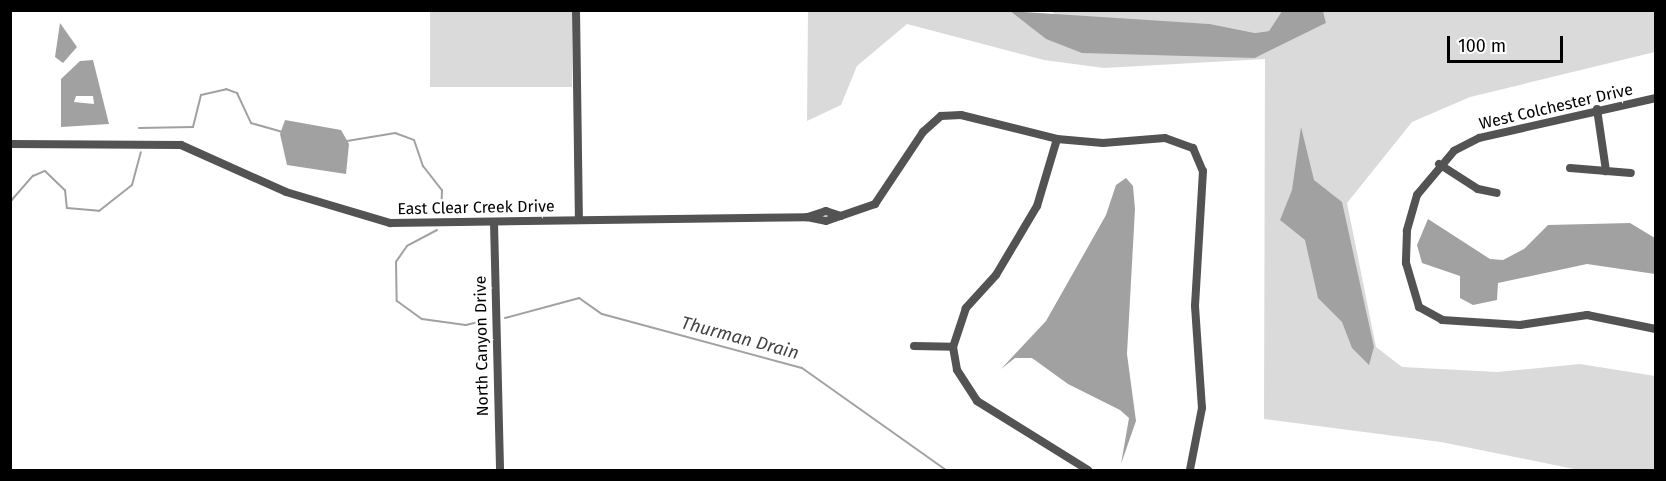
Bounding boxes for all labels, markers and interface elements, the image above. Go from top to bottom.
scale bar [1450,24,1566,62]
text: 100 m [1458,35,1506,57]
street label: West Colchester Drive [1477,80,1635,134]
street label: East Clear Creek Drive [397,197,555,219]
street label: North Canyon Drive [471,275,493,417]
water label: Thurman Drain [679,312,801,364]

